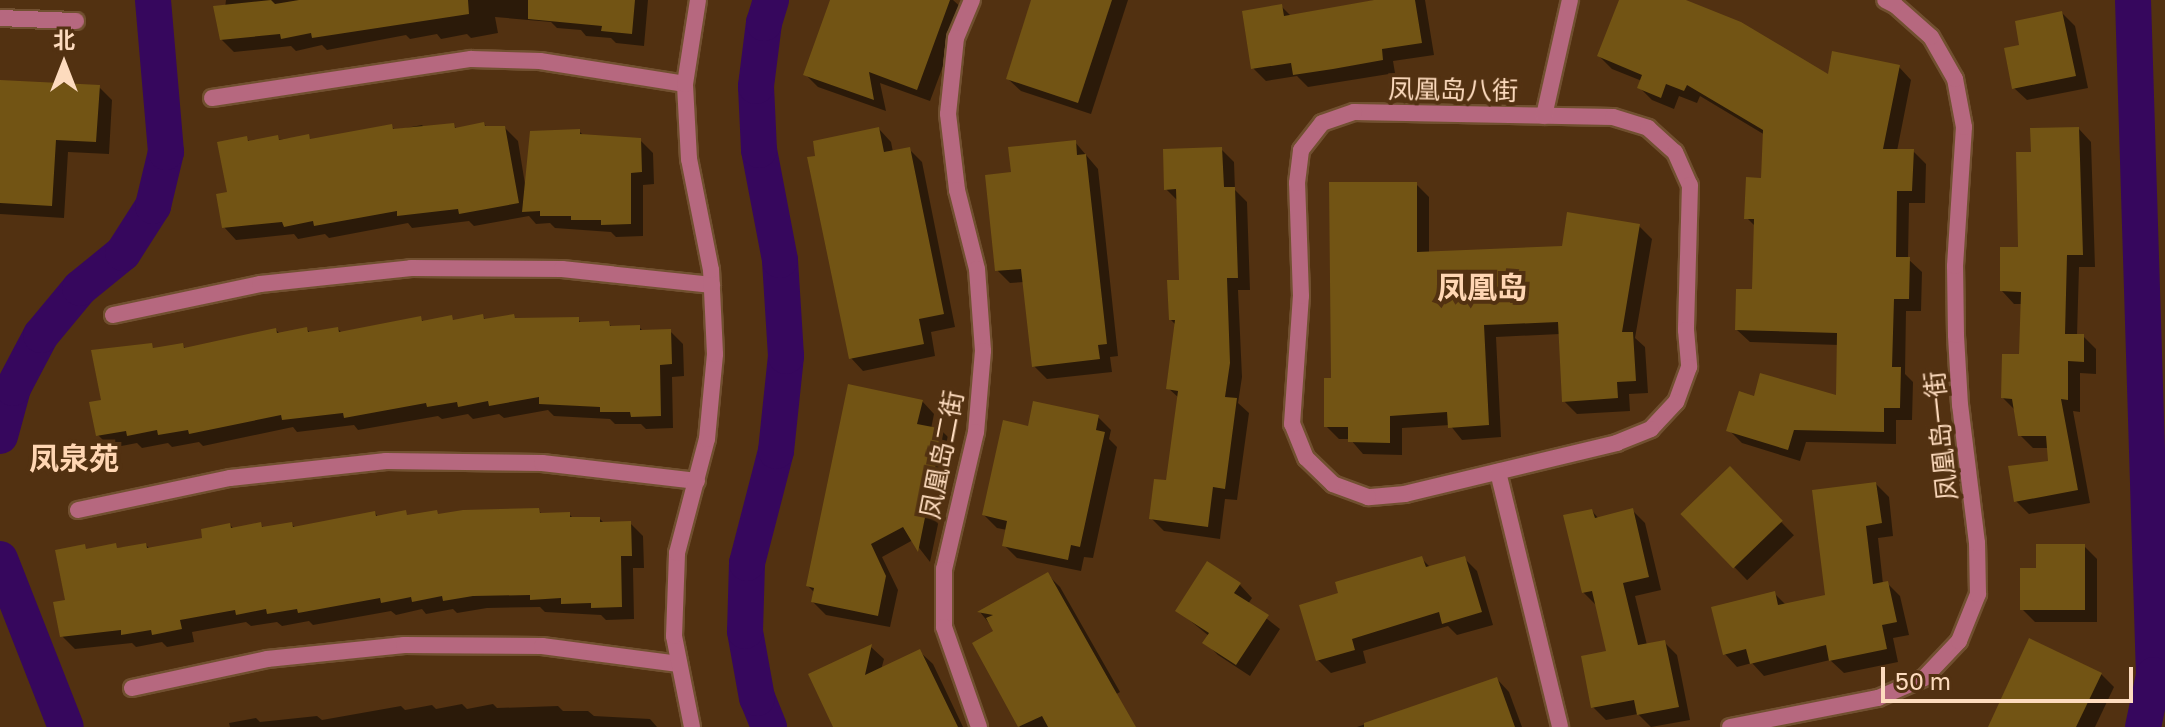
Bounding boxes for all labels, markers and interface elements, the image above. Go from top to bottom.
north arrow [24,24,104,104]
text: 北 [53,26,75,53]
street label: 凤凰岛八街 [1388,73,1518,107]
district label: 凤凰岛 [1437,269,1527,305]
street label: 凤凰岛一街 [1919,370,1963,502]
street label: 凤凰岛二街 [914,388,970,522]
district label: 凤泉苑 [29,440,119,476]
scale bar [1885,651,2137,701]
text: 50 m [1895,666,1951,695]

